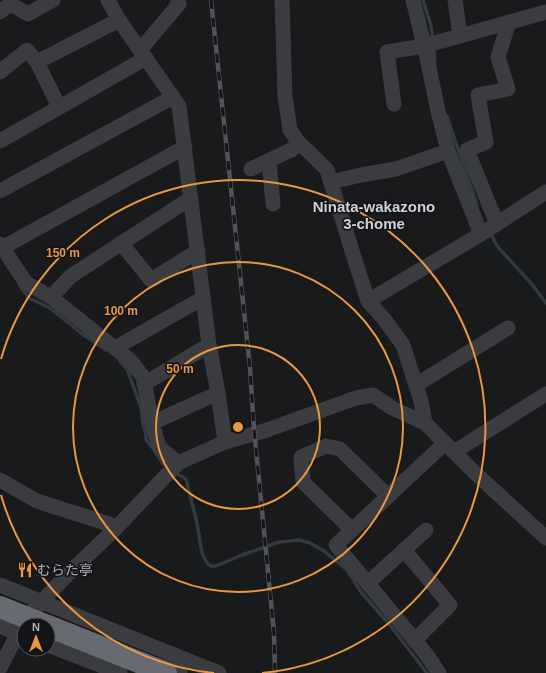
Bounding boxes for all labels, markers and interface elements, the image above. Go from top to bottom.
district label: Ninata-wakazono 3-chome [313,198,435,232]
text: 150 m [46,246,80,260]
text: 100 m [104,304,138,318]
text: 50 m [166,362,194,376]
centre of rings [231,420,245,434]
restaurant icon: むらた亭 [16,561,34,579]
place label: むらた亭 [37,562,93,578]
north arrow [16,617,56,657]
text: N [32,621,40,633]

